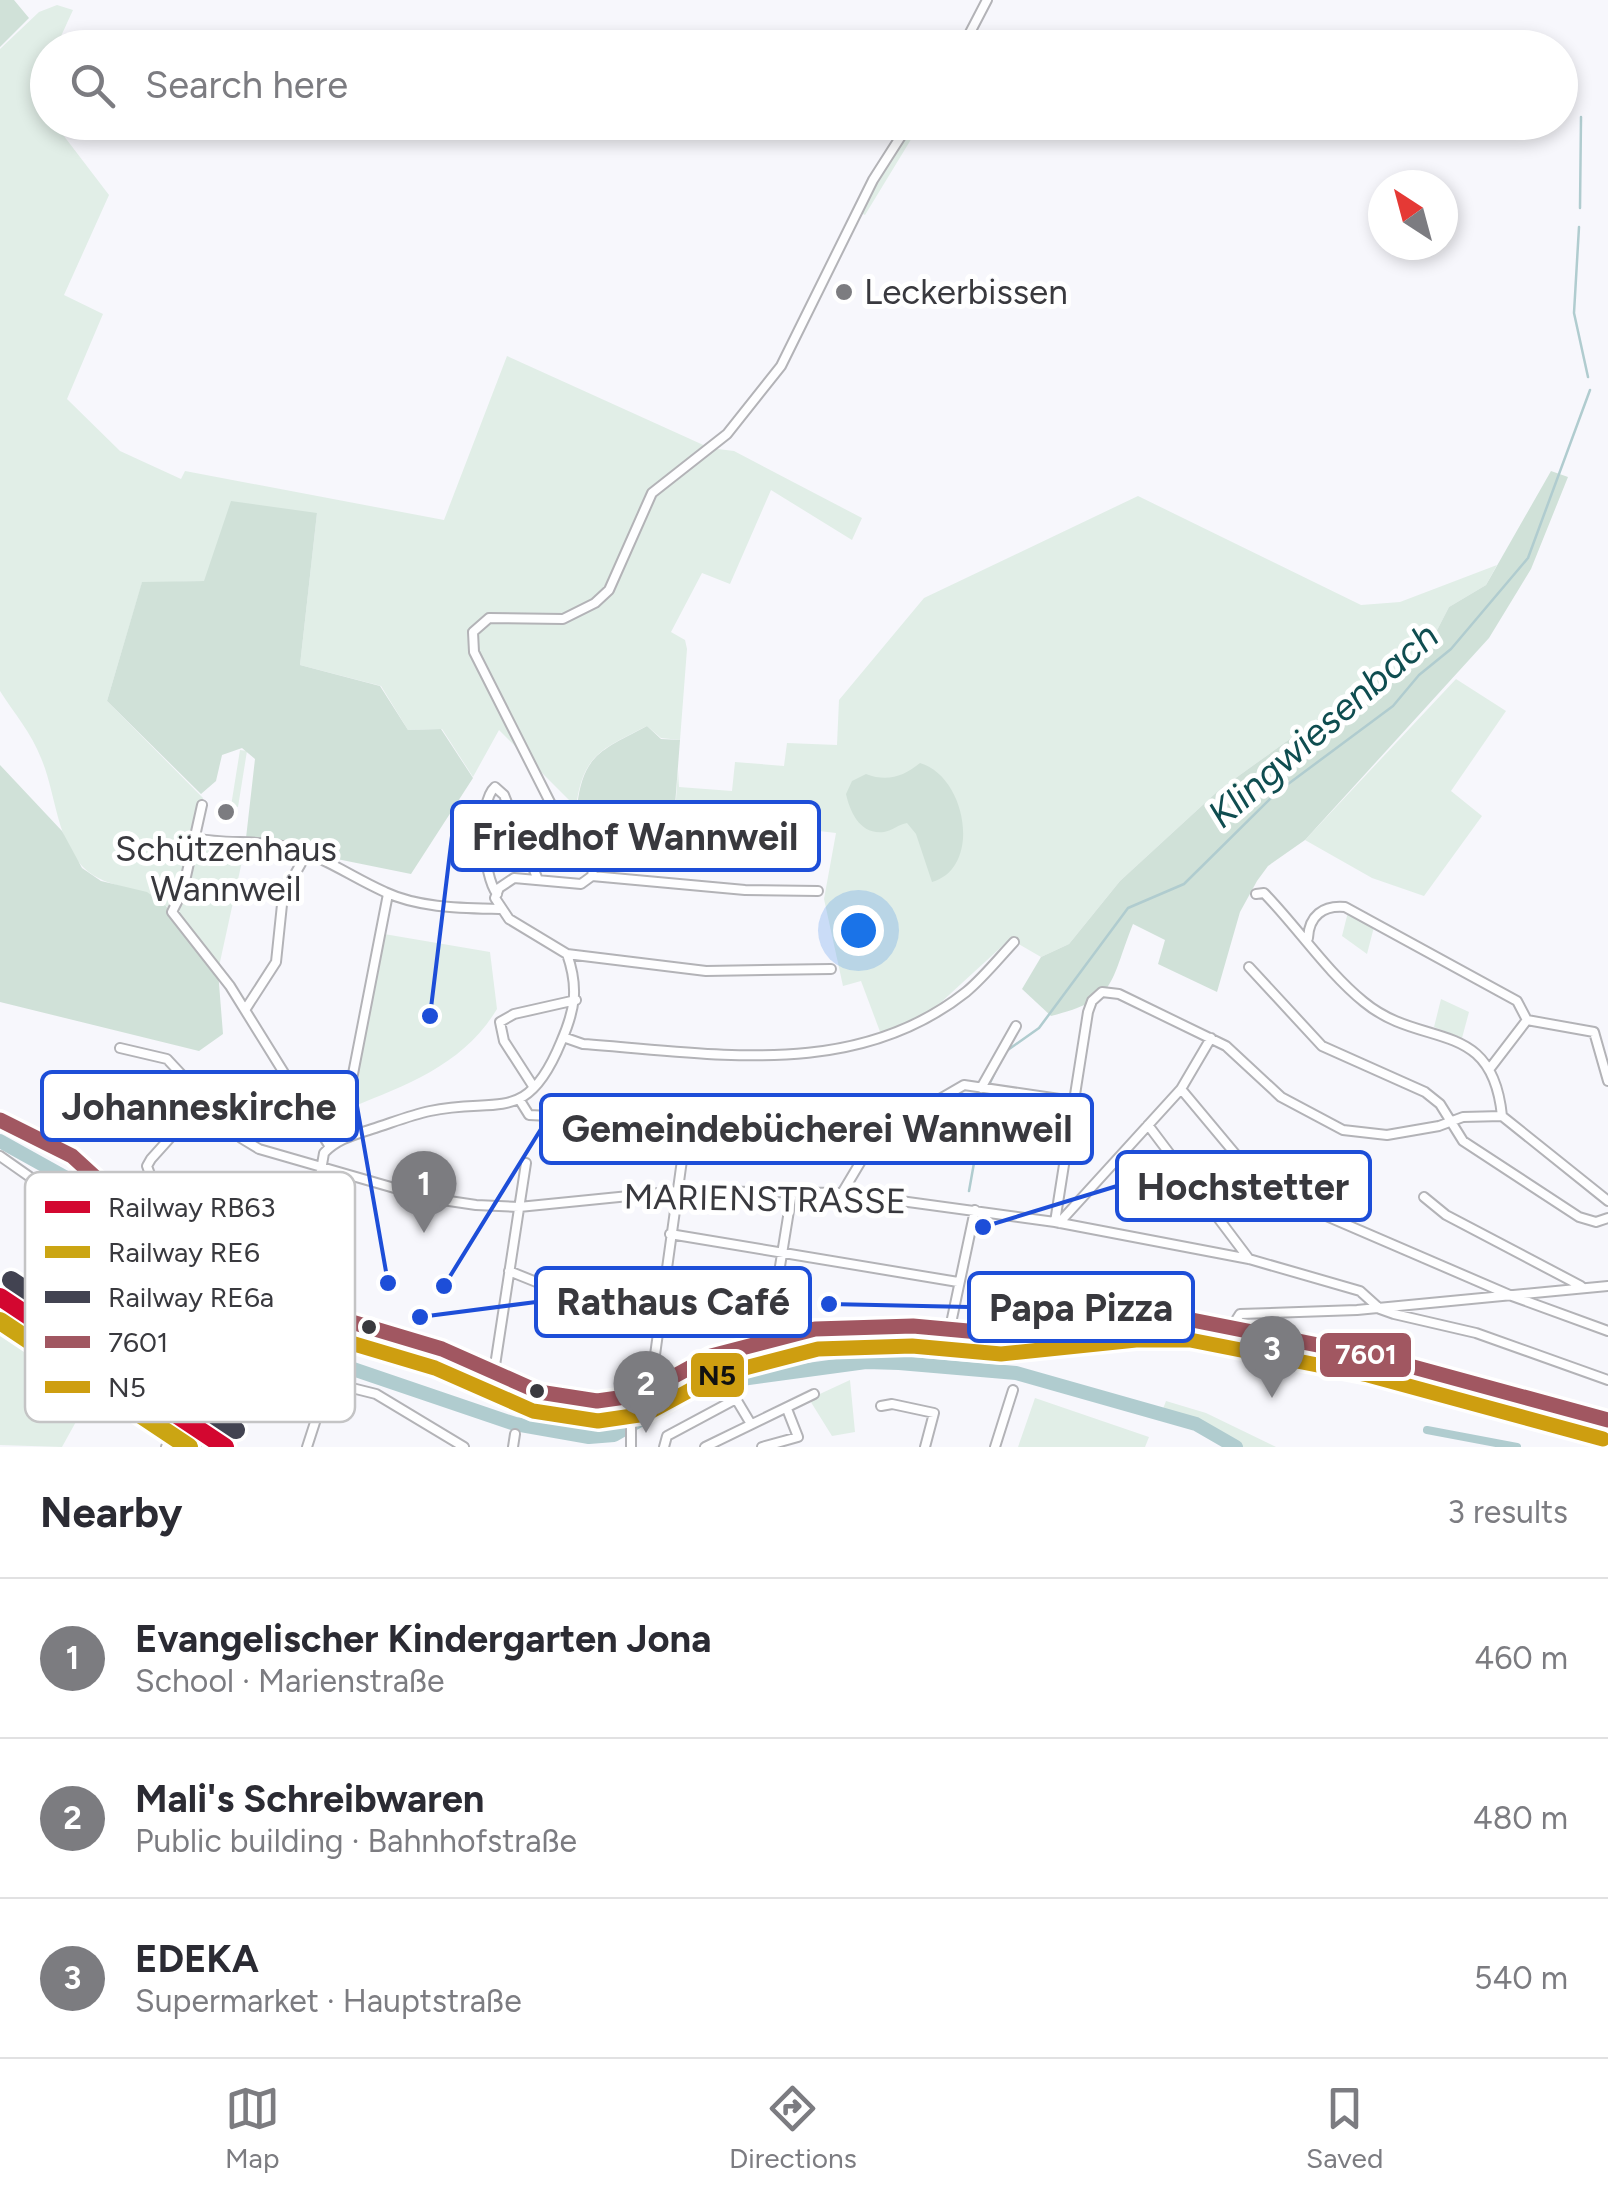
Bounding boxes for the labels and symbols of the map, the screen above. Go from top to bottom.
north arrow [1368,170,1458,260]
place label: Leckerbissen [864,271,1068,313]
marker: Leckerbissen [833,281,855,303]
water label: Klingwiesenbach [1199,613,1447,837]
marker: Schützenhaus Wannweil [215,801,237,823]
callout: Friedhof Wannweil [452,802,819,870]
text: Friedhof Wannweil [472,814,798,860]
place label: Schützenhaus Wannweil [115,828,337,910]
your location [833,905,884,956]
callout: Johanneskirche [42,1072,357,1140]
text: Johanneskirche [61,1084,337,1130]
callout: Gemeindebücherei Wannweil [541,1095,1092,1163]
text: Gemeindebücherei Wannweil [561,1106,1073,1152]
pin: 1 [392,1150,456,1233]
callout: Hochstetter [1117,1152,1370,1220]
text: Hochstetter [1137,1164,1349,1210]
legend [25,1172,355,1422]
street label: MARIENSTRASSE [623,1176,907,1222]
text: Railway RB63 [108,1190,276,1224]
text: Railway RE6 [108,1235,260,1269]
callout: Rathaus Café [536,1268,810,1336]
callout: Papa Pizza [969,1273,1193,1341]
text: Rathaus Café [556,1279,790,1325]
text: Railway RE6a [108,1280,274,1314]
text: Papa Pizza [989,1285,1173,1331]
pin: 3 [1240,1316,1304,1398]
unlabelled marker [359,1317,379,1337]
text: 7601 [108,1325,168,1359]
line badge: 7601 [1318,1331,1413,1379]
text: 7601 [1335,1337,1397,1371]
pin: 2 [614,1350,678,1433]
line badge: N5 [689,1351,746,1399]
text: N5 [698,1358,736,1392]
text: N5 [108,1370,146,1404]
unlabelled marker [527,1381,547,1401]

